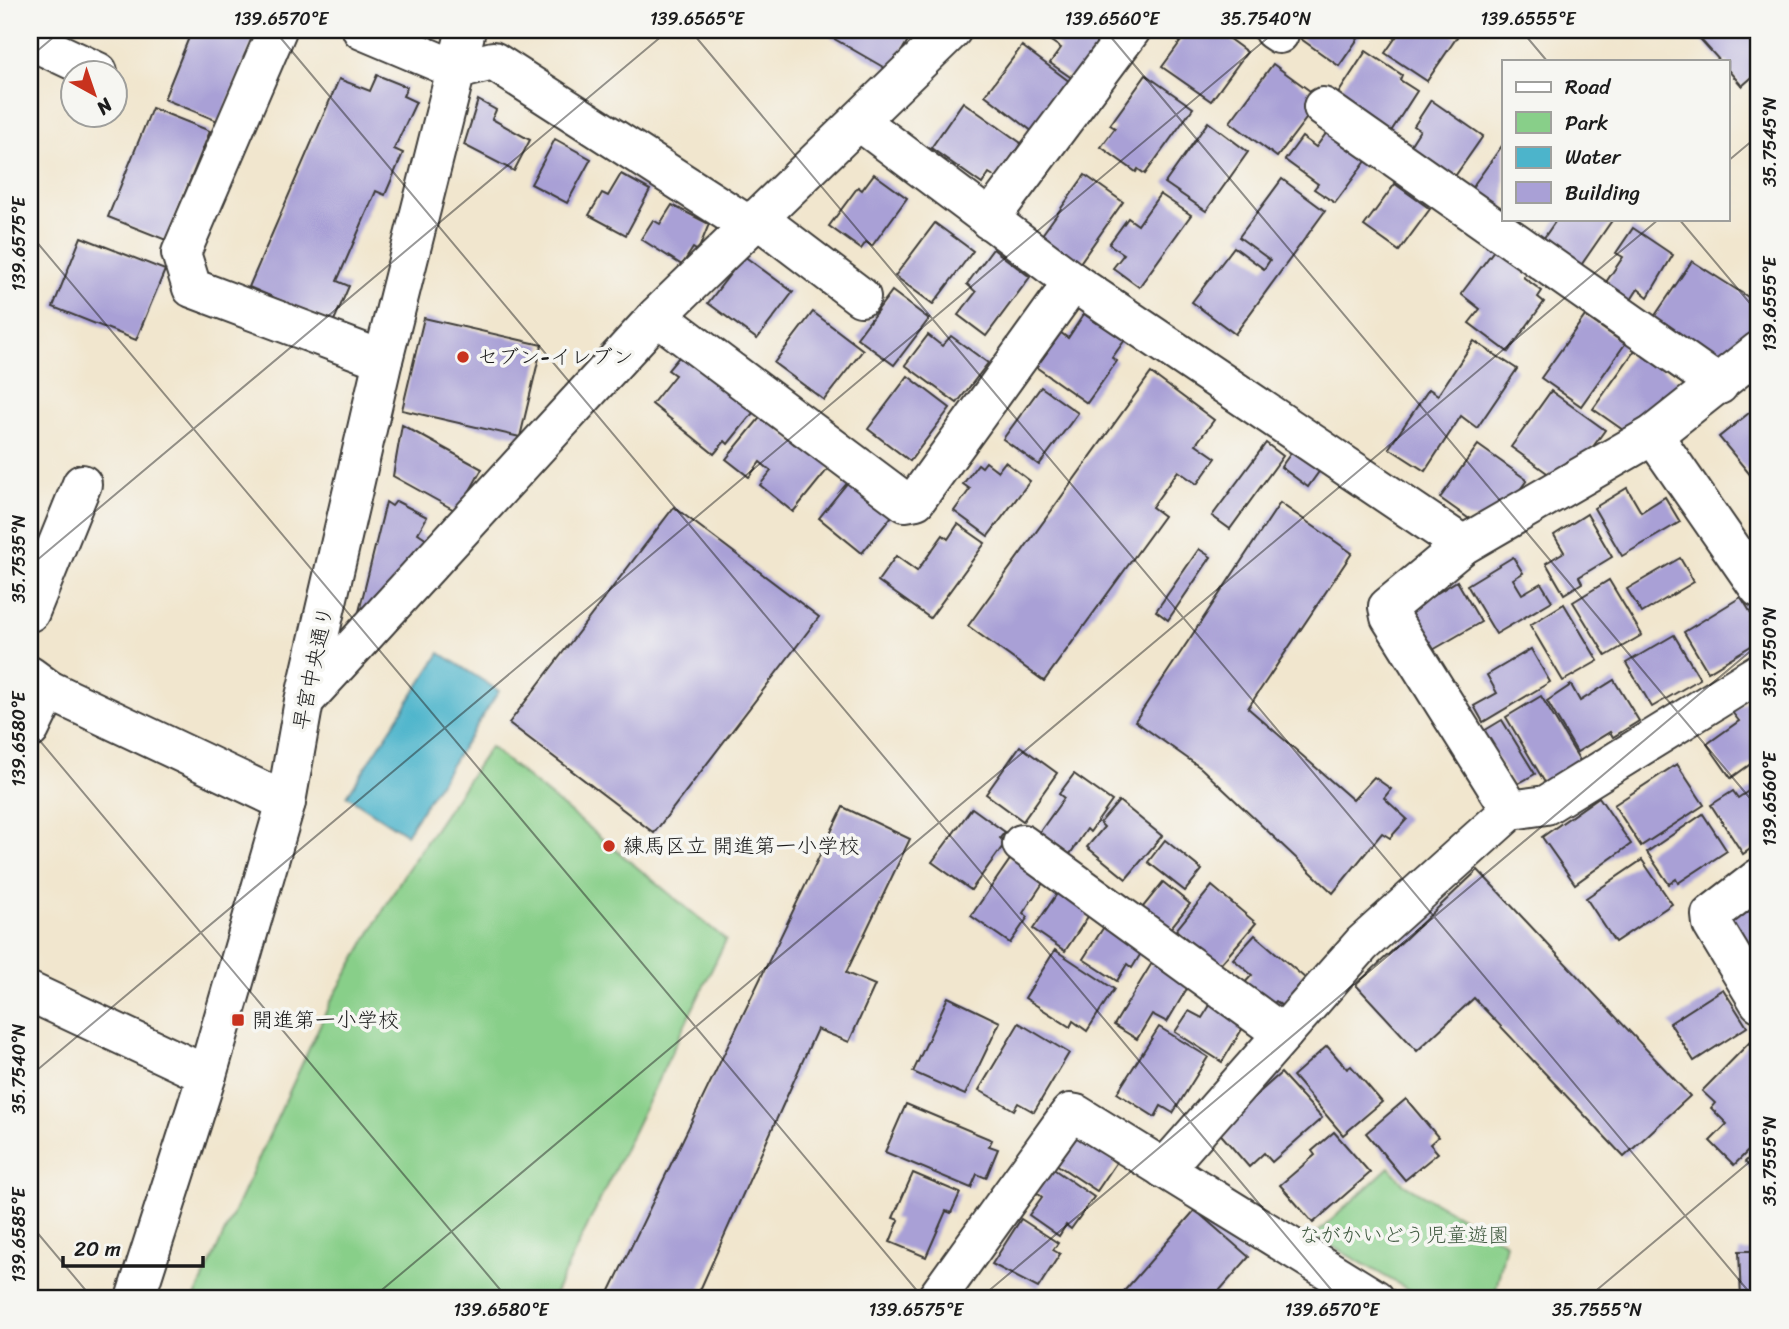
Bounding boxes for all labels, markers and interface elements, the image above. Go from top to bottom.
text: 139.6570°E [234,3,329,35]
text: 139.6565°E [650,3,745,35]
text: 139.6560°E [1065,3,1160,35]
text: 35.7540°N [1221,3,1312,35]
text: 139.6555°E [1480,3,1577,35]
north arrow [60,60,130,130]
legend [1502,60,1730,220]
text: Road [1565,68,1612,106]
text: N [88,89,121,124]
text: 35.7545°N [1754,96,1786,187]
text: Park [1565,104,1608,142]
text: Water [1565,138,1622,176]
text: Building [1565,174,1641,212]
text: 139.6575°E [3,196,35,291]
text: 139.6555°E [1754,255,1786,352]
place label: セブン-イレブン [477,338,634,376]
marker: セブン-イレブン [455,349,471,365]
text: 35.7535°N [3,514,35,603]
street label: 早宮中央通り [281,602,345,734]
text: 35.7550°N [1754,606,1786,697]
text: 139.6580°E [3,690,35,787]
text: 139.6560°E [1754,751,1786,846]
place label: 練馬区立 開進第一小学校 [623,827,859,865]
marker: 練馬区立 開進第一小学校 [601,838,617,854]
place label: 開進第一小学校 [252,1001,399,1039]
marker: 開進第一小学校 [230,1012,246,1028]
text: 35.7540°N [3,1023,35,1114]
text: 35.7555°N [1754,1116,1786,1206]
text: 139.6585°E [3,1187,35,1282]
park label: ながかいどう児童遊園 [1299,1216,1509,1254]
scale bar [63,1224,203,1268]
text: 20 m [74,1230,121,1268]
text: 139.6580°E [453,1294,550,1326]
text: 139.6575°E [869,1294,964,1326]
text: 139.6570°E [1285,1294,1380,1326]
text: 35.7555°N [1552,1294,1642,1326]

